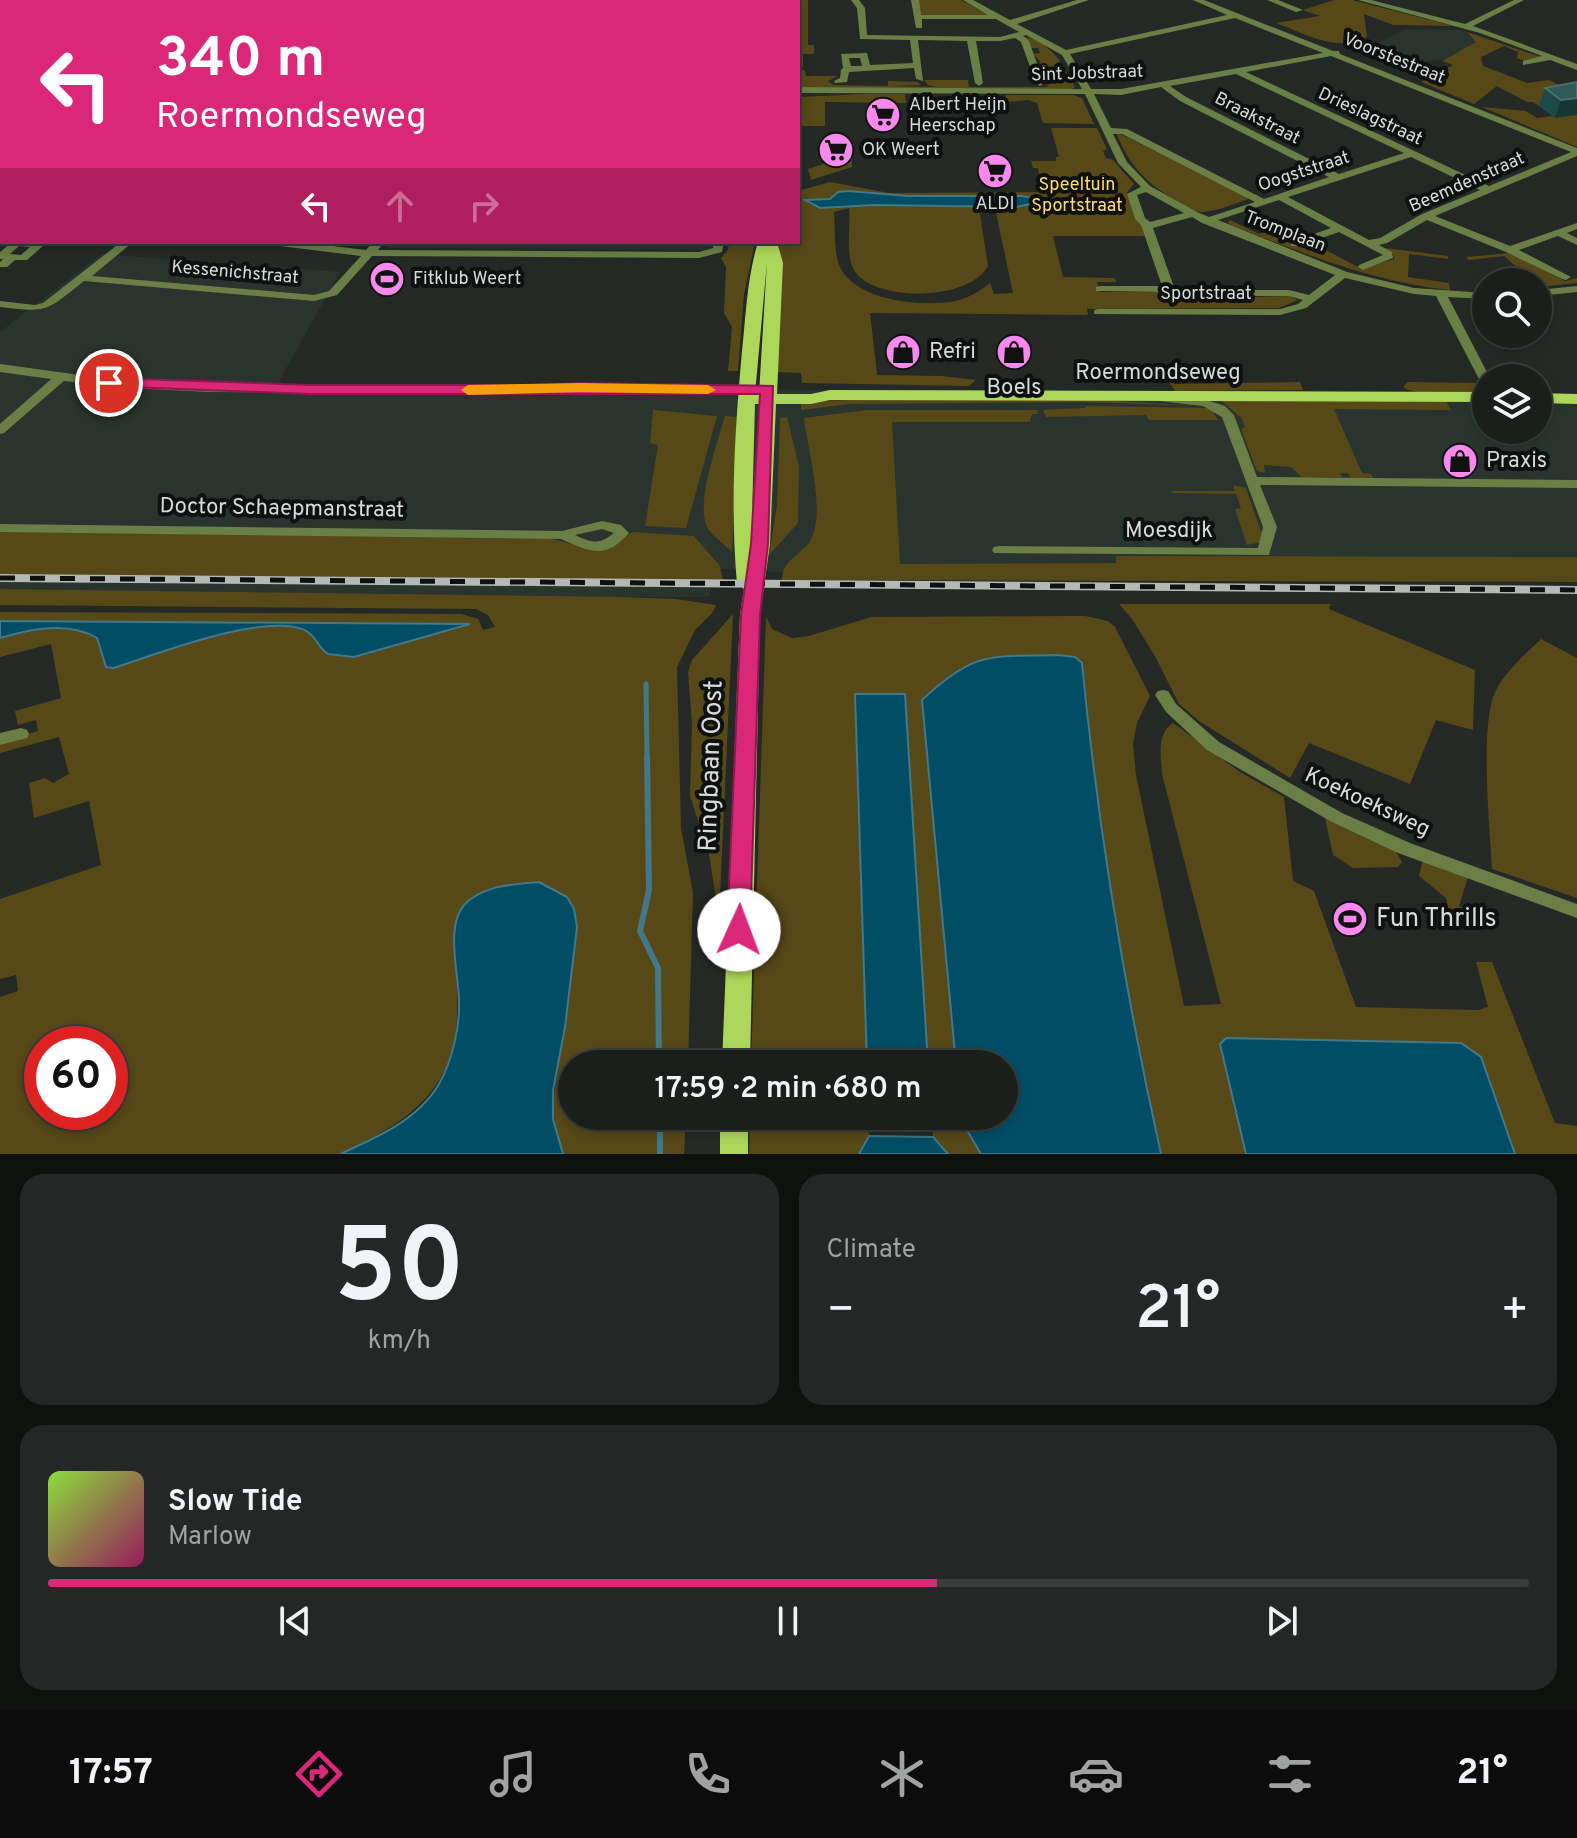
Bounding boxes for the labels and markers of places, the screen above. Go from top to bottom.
place label: Albert Heijn Heerschap [909,94,1007,138]
supermarket icon: Albert Heijn Heerschap [864,96,902,134]
supermarket icon: OK Weert [817,131,855,169]
place label: OK Weert [862,139,940,162]
supermarket icon: ALDI [976,152,1014,190]
place label: ALDI [975,193,1015,216]
sports icon: Fitklub Weert [368,260,406,298]
place label: Fitklub Weert [413,268,521,291]
shop icon: Refri [884,333,922,371]
shop icon: Boels [995,333,1033,371]
place label: Refri [929,339,976,366]
pin [75,349,143,417]
place label: Boels [986,375,1042,402]
shop icon: Praxis [1441,442,1479,480]
place label: Praxis [1486,448,1547,475]
sports icon: Fun Thrills [1331,900,1369,938]
place label: Fun Thrills [1376,903,1497,936]

